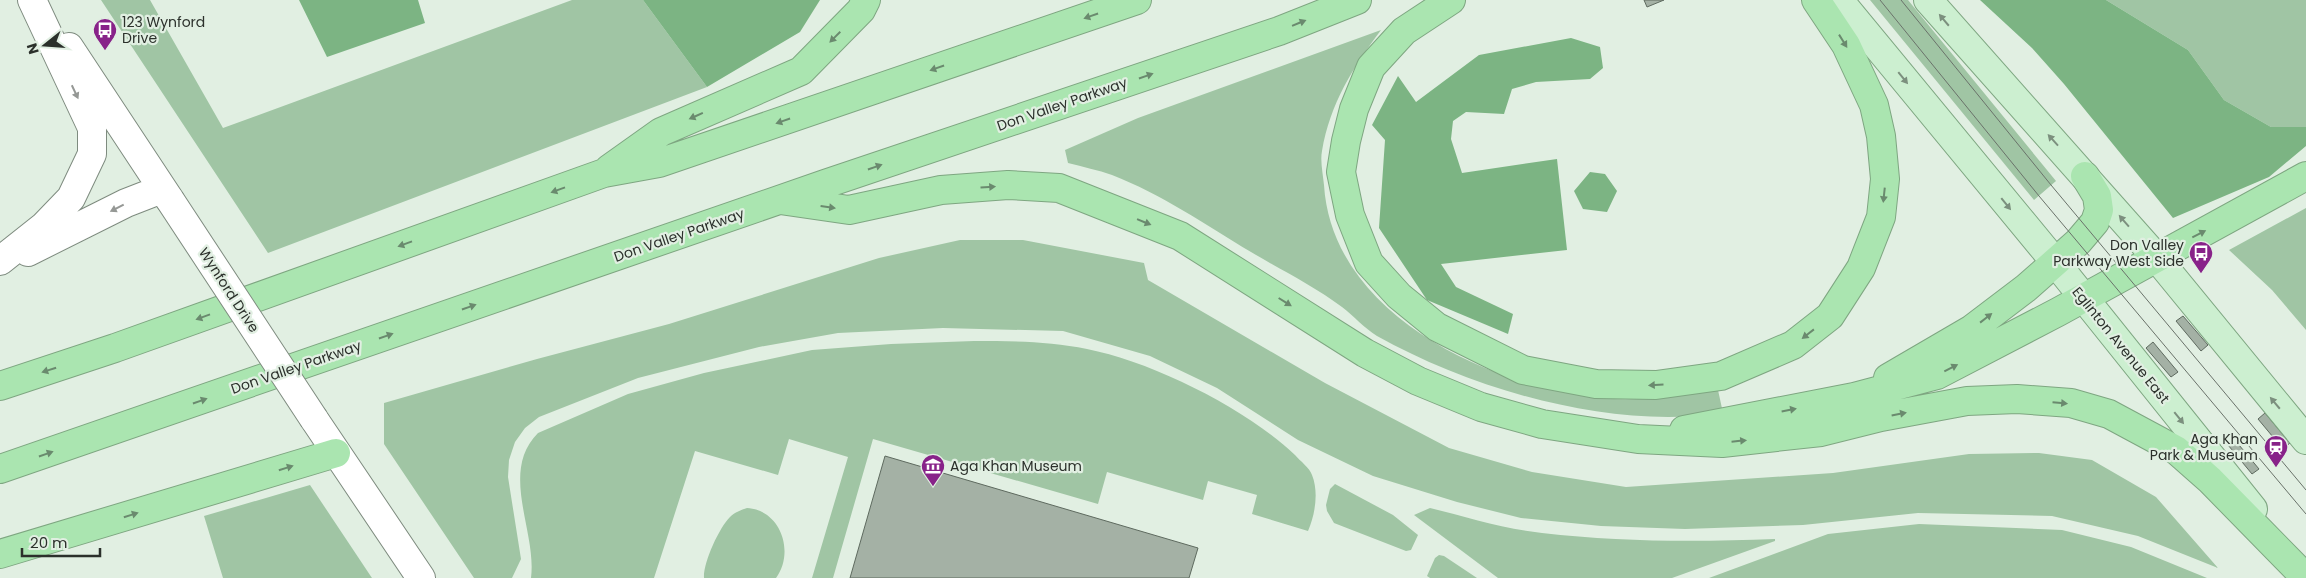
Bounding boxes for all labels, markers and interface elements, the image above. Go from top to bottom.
place label: 123 Wynford Drive [122,12,205,48]
one-way arrow [1083,13,1098,20]
one-way arrow [1938,13,1949,26]
bus stop icon: 123 Wynford Drive [92,17,118,51]
one-way arrow [1292,19,1307,27]
north arrow [20,20,70,70]
one-way arrow [829,31,841,43]
one-way arrow [1838,34,1847,47]
text: N [21,41,44,57]
one-way arrow [929,65,944,73]
one-way arrow [1898,71,1909,84]
street label: Don Valley Parkway [994,72,1130,136]
one-way arrow [1138,72,1153,79]
one-way arrow [71,85,79,99]
one-way arrow [689,113,703,121]
one-way arrow [775,117,790,125]
one-way arrow [2047,134,2058,147]
one-way arrow [868,163,883,170]
one-way arrow [980,182,996,190]
one-way arrow [550,186,565,194]
one-way arrow [1879,187,1887,203]
one-way arrow [2001,197,2012,210]
street label: Don Valley Parkway [611,203,747,267]
one-way arrow [820,203,836,211]
one-way arrow [110,204,124,212]
one-way arrow [2118,215,2130,227]
one-way arrow [1137,218,1152,226]
one-way arrow [2191,230,2206,238]
place label: Don Valley Parkway West Side [2053,235,2184,271]
bus stop icon: Don Valley Parkway West Side [2188,240,2214,274]
one-way arrow [397,241,412,249]
street label: Wynford Drive [194,244,264,337]
street label: Eglinton Avenue East [2068,283,2174,407]
one-way arrow [1278,298,1291,307]
one-way arrow [462,303,477,311]
one-way arrow [1979,313,1992,324]
one-way arrow [195,314,210,321]
one-way arrow [1802,328,1815,339]
one-way arrow [379,332,394,339]
street label: Don Valley Parkway [228,335,364,399]
one-way arrow [1944,364,1958,372]
one-way arrow [41,366,56,374]
one-way arrow [1648,381,1664,389]
one-way arrow [192,396,207,404]
one-way arrow [2269,396,2280,409]
one-way arrow [2052,399,2068,407]
one-way arrow [1782,406,1797,414]
one-way arrow [1891,409,1907,417]
one-way arrow [2174,411,2185,424]
place label: Aga Khan Park & Museum [2150,429,2258,465]
station icon: Aga Khan Park & Museum [2263,434,2289,468]
one-way arrow [1732,437,1748,445]
one-way arrow [39,449,54,457]
museum icon: Aga Khan Museum [920,453,946,487]
place label: Aga Khan Museum [950,456,1082,476]
one-way arrow [279,464,294,472]
one-way arrow [123,510,138,518]
scale bar [22,526,100,558]
text: 20 m [30,532,68,553]

